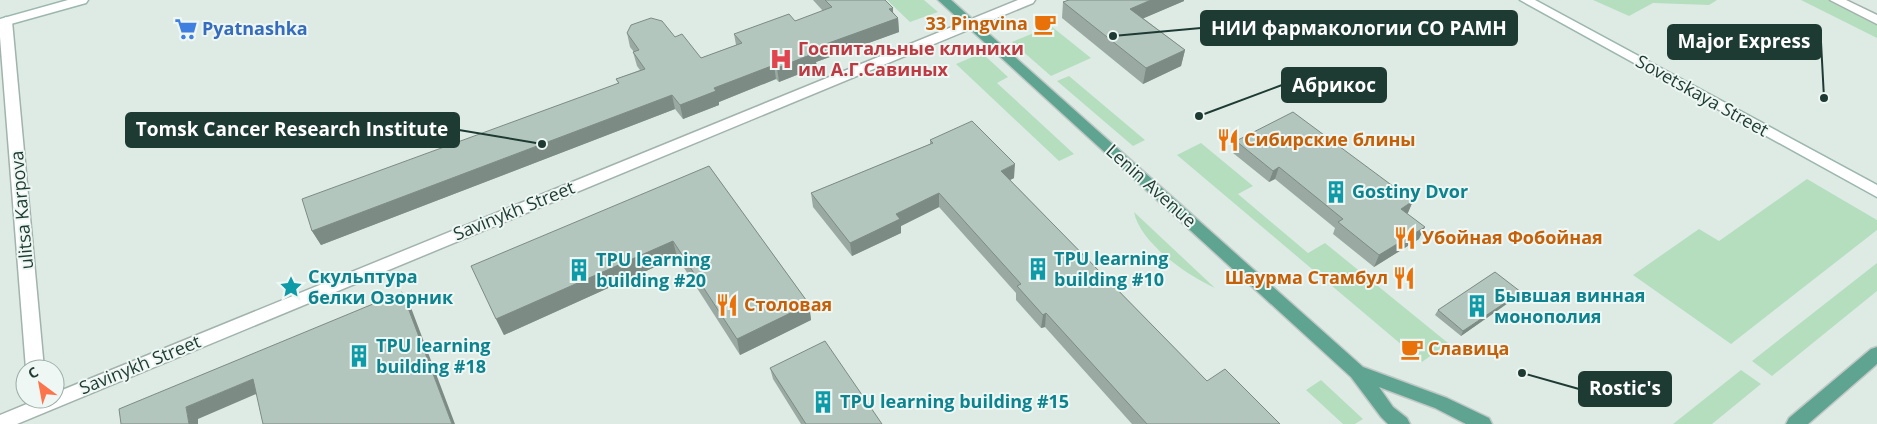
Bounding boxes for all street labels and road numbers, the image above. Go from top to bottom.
street label: Sovetskaya Street [1632,49,1773,142]
street label: Lenin Avenue [1101,138,1202,232]
street label: ulitsa Karpova [4,150,38,270]
street label: Savinykh Street [449,175,578,245]
street label: Savinykh Street [75,329,204,399]

